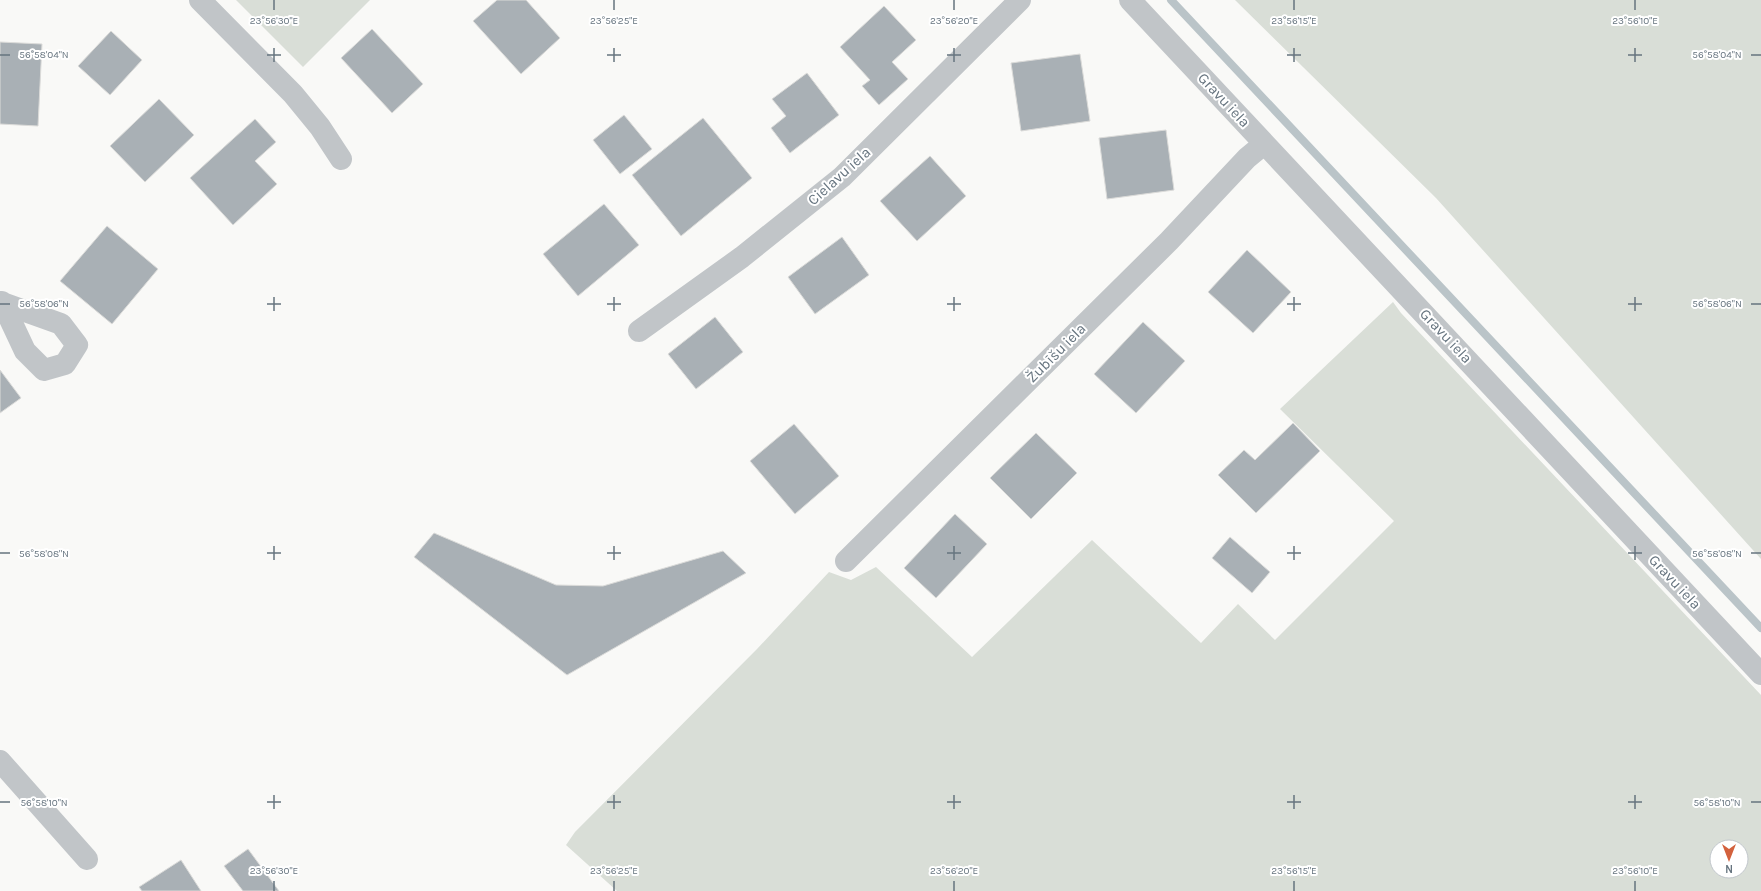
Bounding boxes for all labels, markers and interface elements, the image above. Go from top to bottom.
text: 23°56'30"E [250,15,298,27]
text: 23°56'25"E [590,15,638,27]
text: 23°56'20"E [930,15,978,27]
text: 23°56'15"E [1271,15,1317,27]
text: 23°56'10"E [1612,15,1658,27]
text: 56°58'04"N [19,49,69,61]
text: 56°58'04"N [1692,49,1742,61]
street label: Gravu iela [1194,69,1254,131]
street label: Cielavu iela [804,143,874,209]
text: 56°58'06"N [19,298,69,310]
text: 56°58'06"N [1692,298,1742,310]
street label: Gravu iela [1416,305,1476,367]
street label: Žubīšu iela [1023,320,1089,386]
text: 56°58'08"N [19,548,69,560]
text: 56°58'08"N [1692,548,1742,560]
street label: Gravu iela [1645,551,1705,613]
text: 56°58'10"N [20,797,68,809]
text: 56°58'10"N [1693,797,1741,809]
north arrow [1709,839,1749,879]
text: N [1725,862,1733,875]
text: 23°56'30"E [250,865,298,877]
text: 23°56'25"E [590,865,638,877]
text: 23°56'20"E [930,865,978,877]
text: 23°56'15"E [1271,865,1317,877]
text: 23°56'10"E [1612,865,1658,877]

